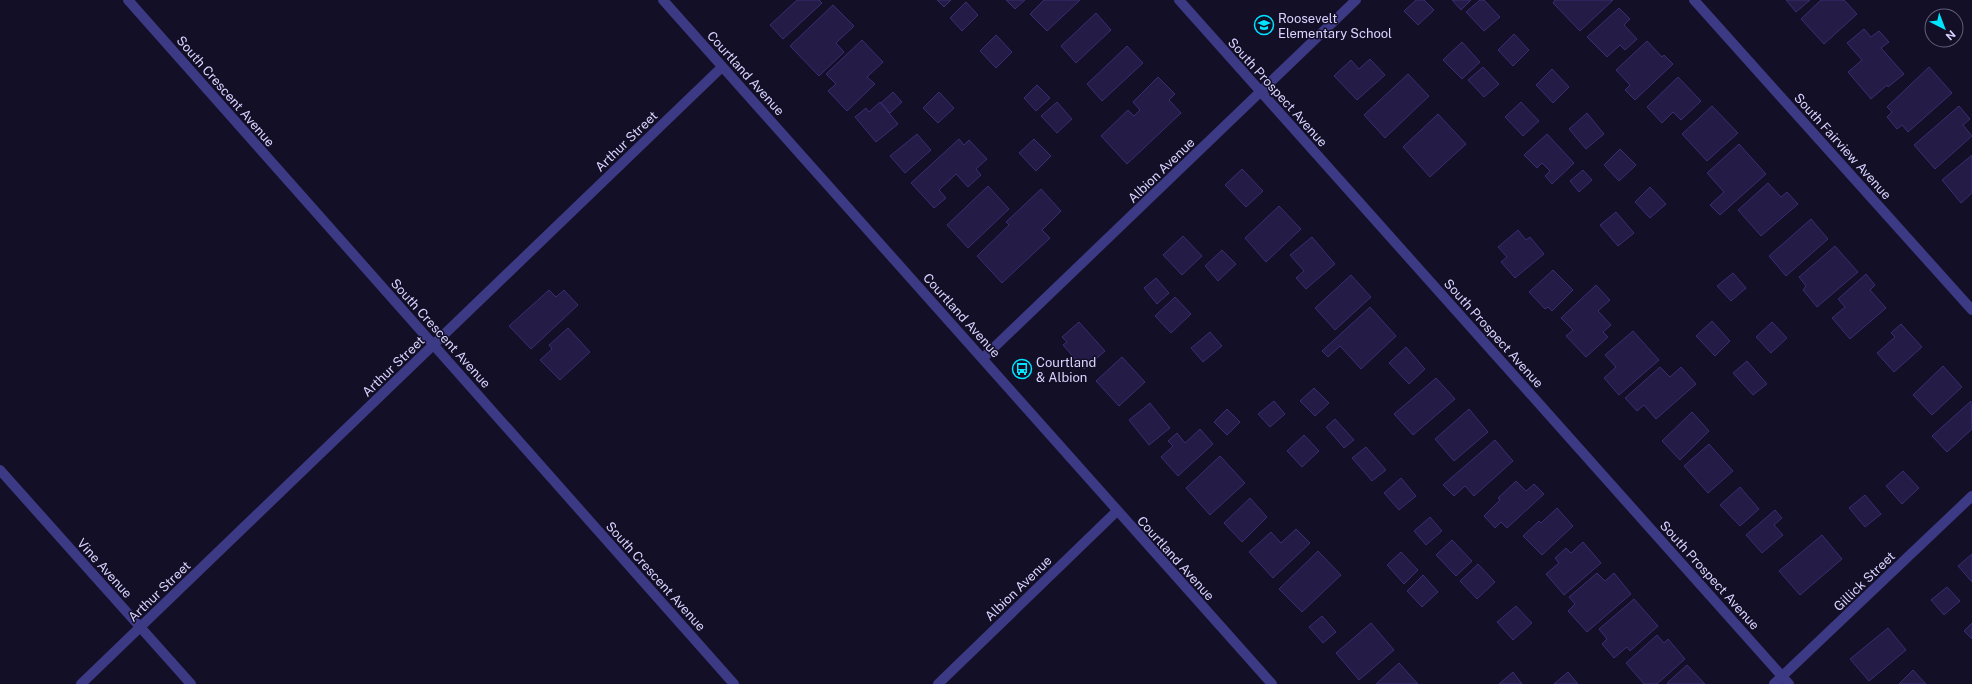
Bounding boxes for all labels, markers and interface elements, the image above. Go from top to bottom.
north arrow [1924,8,1964,48]
place label: Roosevelt Elementary School [1278,11,1392,41]
school or university icon: Roosevelt Elementary School [1253,14,1275,36]
street label: Courtland Avenue [704,28,787,118]
text: N [1943,28,1958,43]
street label: South Crescent Avenue [174,33,278,150]
street label: South Prospect Avenue [1225,35,1330,150]
street label: South Fairview Avenue [1791,90,1894,202]
street label: Arthur Street [592,108,661,175]
street label: Albion Avenue [1125,135,1198,206]
street label: Courtland Avenue [920,270,1003,360]
street label: South Crescent Avenue [388,276,494,391]
street label: South Prospect Avenue [1441,276,1546,391]
street label: Arthur Street [359,333,428,400]
place label: Courtland & Albion [1036,355,1096,385]
bus stop icon: Courtland & Albion [1011,358,1033,380]
street label: Courtland Avenue [1134,513,1217,603]
street label: South Prospect Avenue [1657,518,1762,633]
street label: South Crescent Avenue [603,519,709,634]
street label: Vine Avenue [74,536,135,601]
street label: Gillick Street [1831,548,1898,614]
street label: Albion Avenue [982,553,1055,624]
street label: Arthur Street [125,558,194,625]

